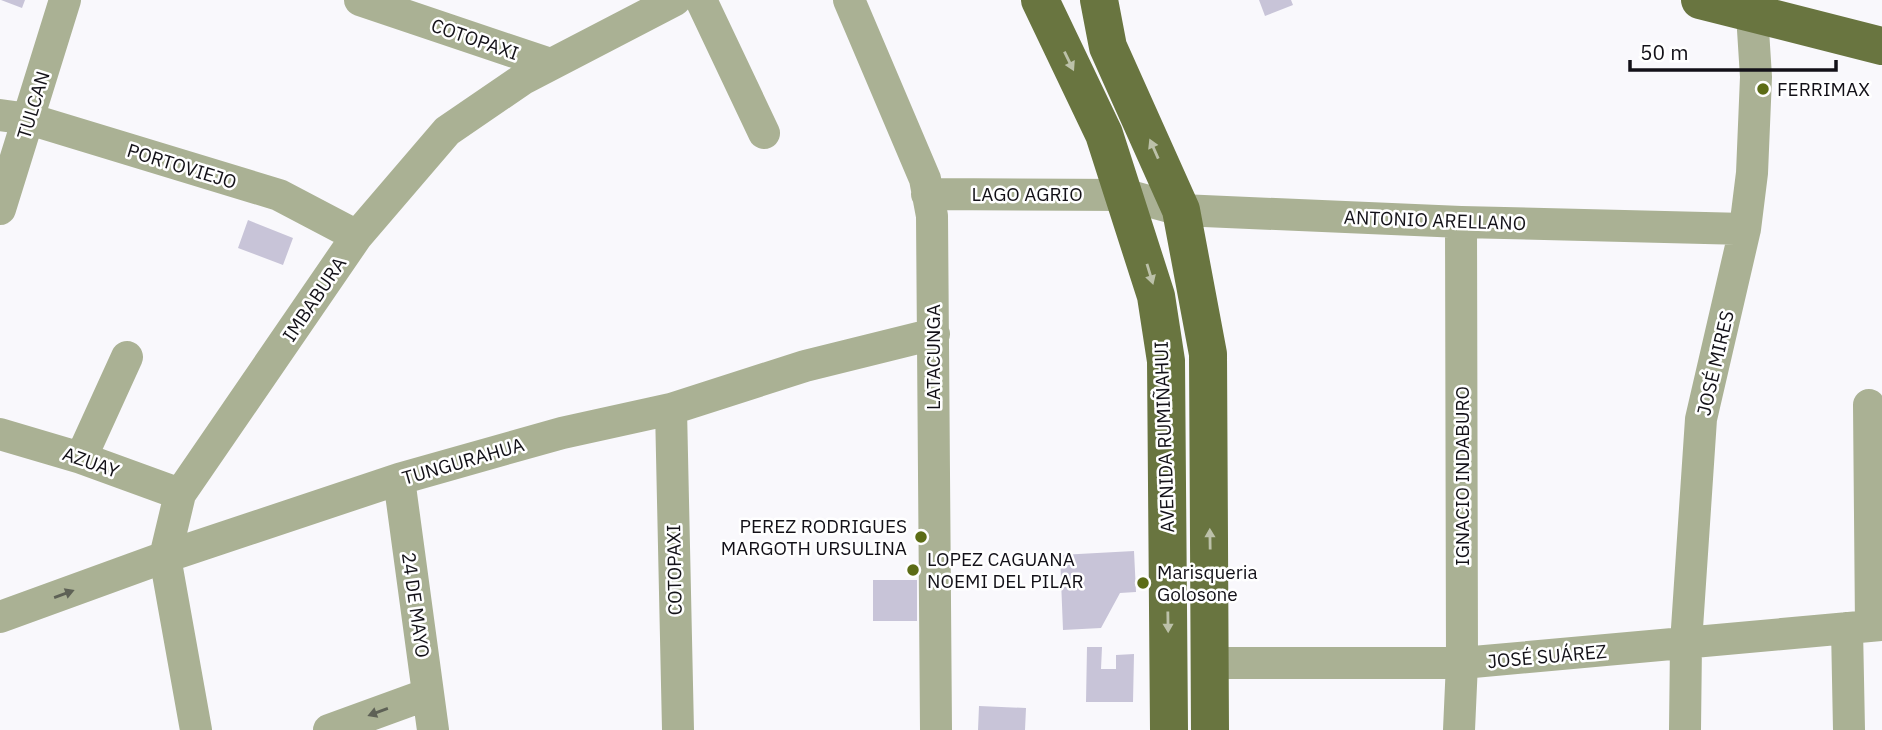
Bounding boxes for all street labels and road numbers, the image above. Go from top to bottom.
street label: COTOPAXI [428,13,522,65]
street label: TULCAN [11,68,55,142]
street label: PORTOVIEJO [124,138,240,194]
street label: LAGO AGRIO [971,182,1083,206]
street label: ANTONIO ARELLANO [1343,205,1527,235]
street label: IMBABURA [277,252,351,346]
street label: LATACUNGA [921,304,945,410]
street label: JOSÉ MIRES [1691,308,1739,418]
street label: AVENIDA RUMIÑAHUI [1149,341,1179,533]
street label: IGNACIO INDABURO [1450,386,1474,566]
street label: TUNGURAHUA [399,432,527,490]
street label: AZUAY [60,441,123,483]
street label: COTOPAXI [661,524,687,616]
street label: 24 DE MAYO [397,551,435,659]
street label: JOSÉ SUÁREZ [1486,639,1608,673]

